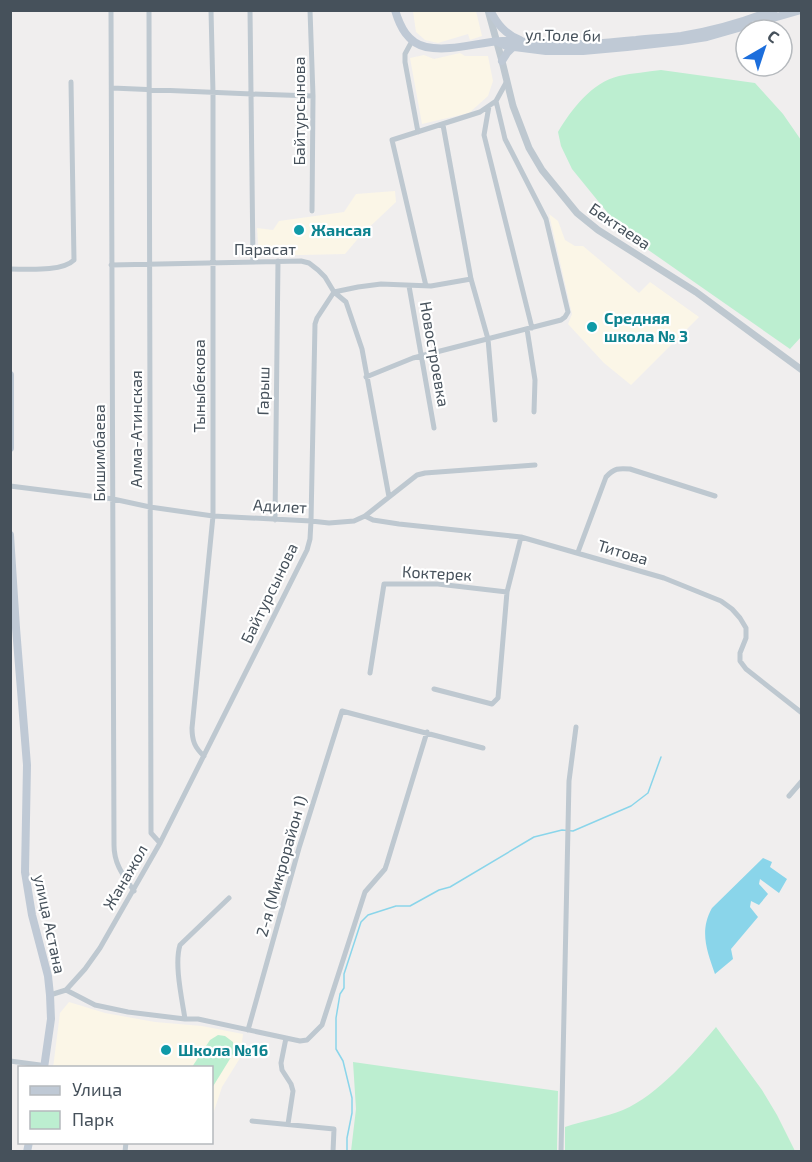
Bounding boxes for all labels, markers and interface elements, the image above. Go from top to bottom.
north arrow [734,18,794,78]
street label: ул.Толе би [525,24,601,46]
text: С [764,26,783,46]
street label: Байтурсынова [289,56,309,166]
street label: Бектаева [586,198,655,253]
place label: Жансая [311,220,371,239]
marker: Жансая [292,223,306,237]
street label: Парасат [234,239,296,258]
street label: Новостроевка [417,300,454,408]
place label: Средняя школа № 3 [604,308,688,345]
marker: Средняя школа № 3 [585,320,599,334]
street label: Тыныбекова [189,339,208,433]
street label: Гарыш [253,366,272,416]
street label: Алма-Атинская [126,370,145,488]
street label: Бишимбаева [89,404,108,502]
street label: Адилет [253,495,308,516]
street label: Титова [596,535,651,568]
street label: Байтурсынова [236,540,302,646]
street label: Коктерек [402,561,473,584]
street label: 2-я (Микрорайон 1) [251,793,310,939]
street label: Жанажол [98,841,151,913]
street label: улица Астана [30,873,70,975]
place label: Школа №16 [178,1040,268,1059]
marker: Школа №16 [159,1043,173,1057]
legend [18,1066,213,1144]
text: Улица [72,1078,122,1100]
text: Парк [72,1108,114,1130]

